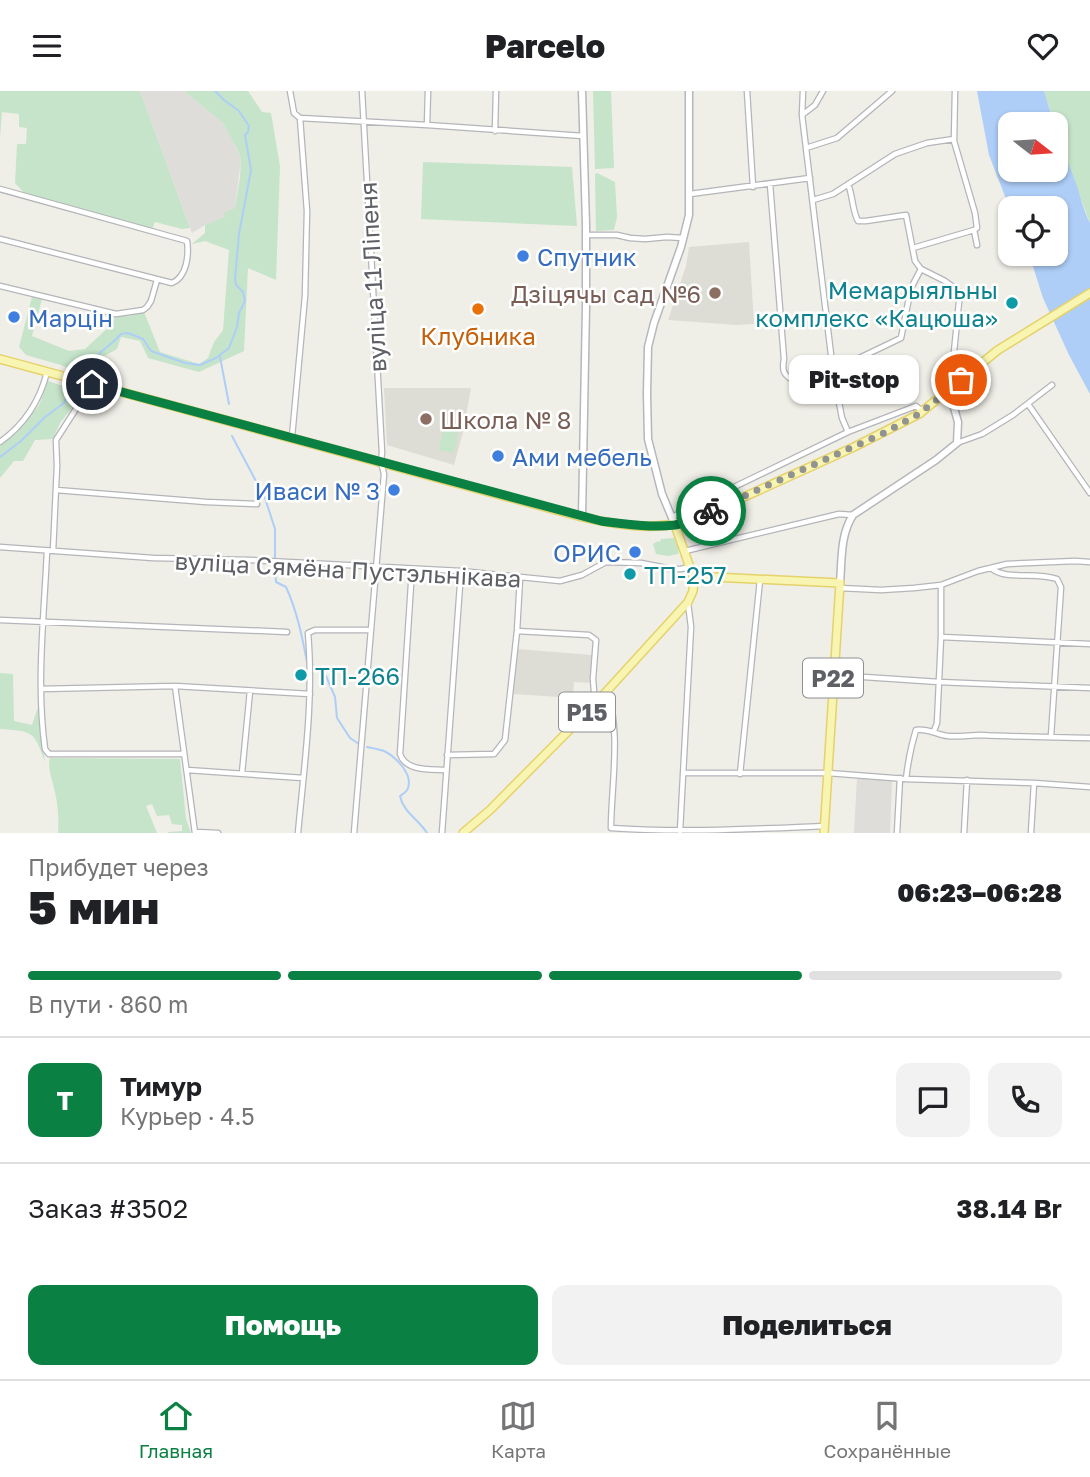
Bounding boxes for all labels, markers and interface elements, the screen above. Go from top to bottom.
icon: menu [28,27,66,65]
text: Parcelo [485,27,605,65]
icon: heart [1024,27,1062,65]
north arrow [998,112,1068,182]
map controls [998,112,1068,266]
street label: вуліца 11 Ліпеня [353,181,391,373]
button: locate [998,196,1068,266]
place label: Спутник [537,242,637,271]
marker: Спутник [515,248,531,264]
place label: Мемарыяльны комплекс «Кацюша» [755,275,998,332]
place label: Дзіцячы сад №6 [511,279,701,308]
marker: Дзіцячы сад №6 [707,285,723,301]
marker: Мемарыяльны комплекс «Кацюша» [1004,295,1020,311]
marker: Клубника [470,301,486,317]
place label: Марцін [28,303,113,332]
marker: Марцін [6,309,22,325]
place label: Клубника [420,321,536,350]
pin [931,350,991,410]
pin [62,354,122,414]
callout: Pit-stop [790,355,919,405]
icon: bag [942,361,980,399]
icon: home [73,365,111,403]
text: Pit-stop [809,365,899,393]
place label: Школа № 8 [440,405,571,434]
marker: Школа № 8 [418,411,434,427]
place label: Ами мебель [512,442,652,471]
marker: Ами мебель [490,448,506,464]
place label: Иваси № 3 [255,476,380,505]
courier [676,476,746,546]
marker: Иваси № 3 [386,482,402,498]
icon: bike [692,492,730,530]
place label: ОРИС [553,538,621,567]
marker: ОРИС [627,544,643,560]
street label: вуліца Сямёна Пустэльнікава [174,545,522,593]
place label: ТП-257 [644,560,727,589]
marker: ТП-257 [622,566,638,582]
road number: Р22 [803,659,863,698]
place label: ТП-266 [315,661,400,690]
marker: ТП-266 [293,667,309,683]
road number: Р15 [559,692,615,731]
text: Прибудет через [28,853,209,881]
text: 06:23–06:28 [897,877,1062,908]
text: 5 мин [28,879,159,934]
text: В пути · 860 m [28,990,188,1018]
button: chat [896,1063,970,1137]
button: phone [988,1063,1062,1137]
text: Тимур [120,1071,202,1102]
text: Т [57,1085,73,1116]
text: Курьер · 4.5 [120,1102,255,1130]
text: Заказ #3502 [28,1193,188,1224]
text: 38.14 Br [957,1193,1062,1224]
button: Помощь [28,1285,538,1365]
button: Поделиться [552,1285,1062,1365]
tab: Главная [139,1397,213,1462]
tab: Карта [491,1397,546,1462]
tab: Сохранённые [824,1397,951,1462]

